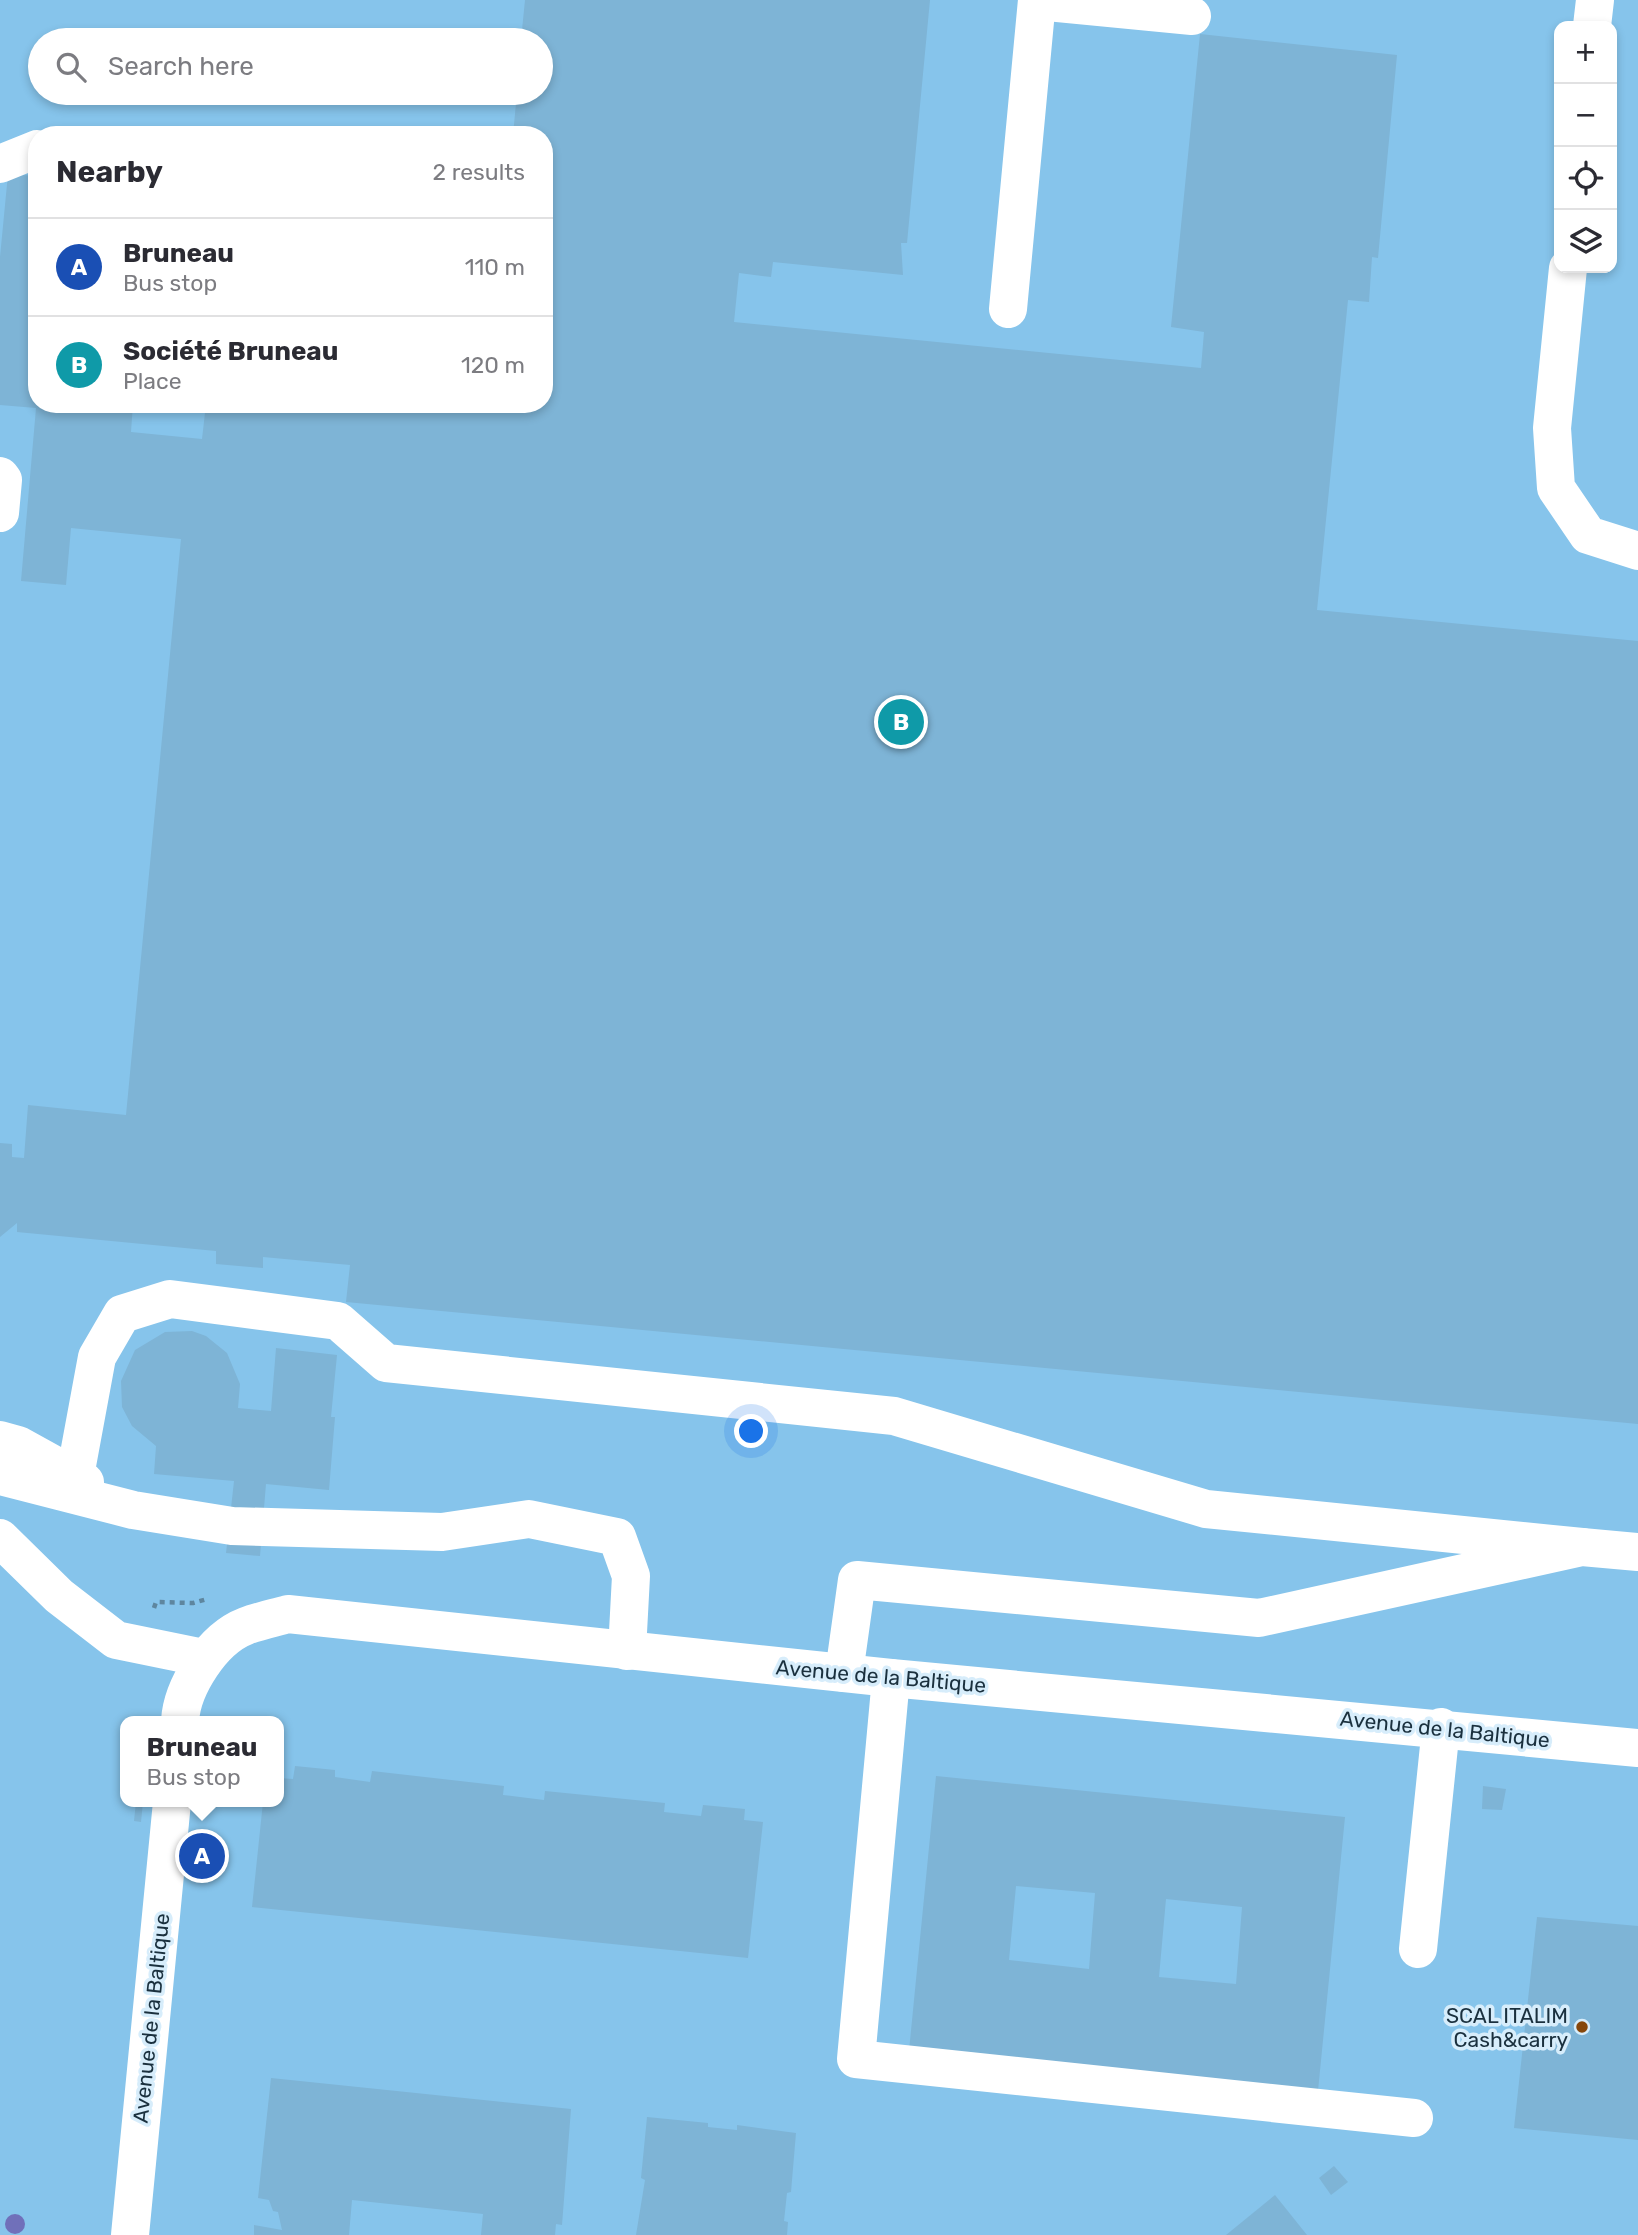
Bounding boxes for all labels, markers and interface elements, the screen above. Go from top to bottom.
map controls [1554,21,1617,273]
button: + [1554,21,1617,84]
search box [28,28,553,105]
icon: search [52,48,90,86]
text: Search here [108,51,254,82]
button: − [1554,84,1617,147]
button: locate [1554,147,1617,210]
text: Nearby [56,154,163,190]
text: 2 results [433,158,525,186]
button: layers [1554,210,1617,273]
text: Bruneau [123,238,234,269]
text: A [71,253,87,281]
text: 110 m [465,253,525,281]
text: Bus stop [123,269,217,297]
text: Société Bruneau [123,336,338,367]
text: B [71,351,87,379]
text: 120 m [461,351,525,379]
text: Place [123,367,182,395]
pin: B [878,696,924,748]
your location [734,1414,768,1448]
street label: Avenue de la Baltique [775,1654,987,1698]
street label: Avenue de la Baltique [1339,1706,1551,1752]
popup [120,1716,284,1807]
text: Bruneau [147,1732,257,1763]
text: Bus stop [147,1763,241,1791]
pin: A [179,1830,225,1882]
street label: Avenue de la Baltique [128,1912,174,2124]
place label: SCAL ITALIM Cash&carry [1446,2003,1568,2052]
marker: SCAL ITALIM Cash&carry [1574,2019,1590,2035]

